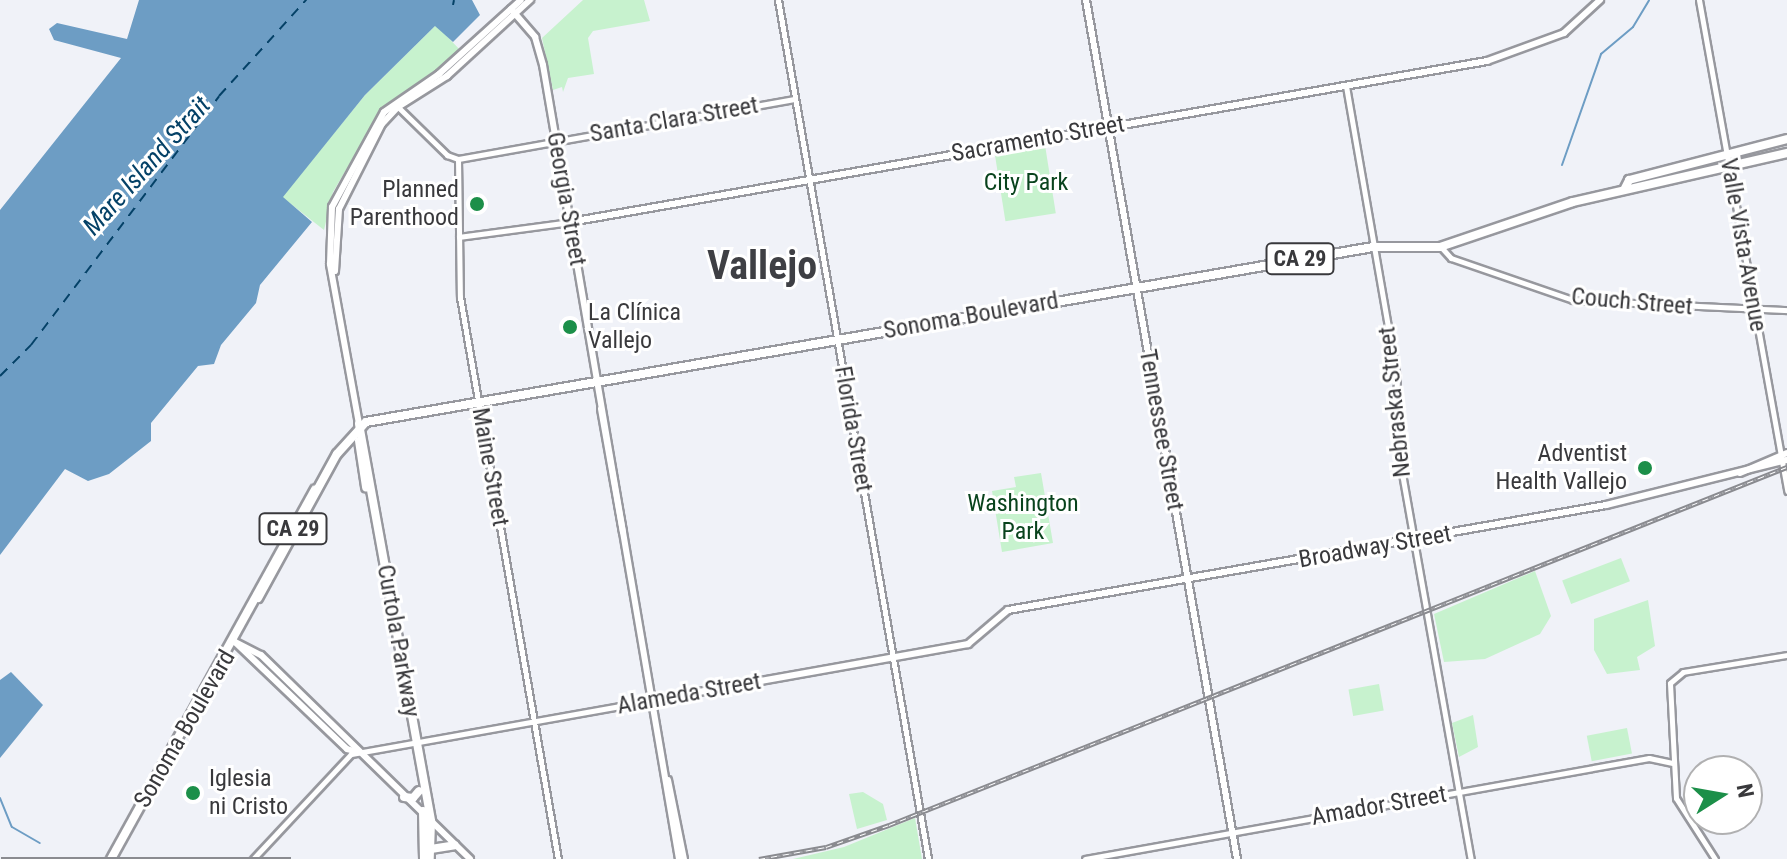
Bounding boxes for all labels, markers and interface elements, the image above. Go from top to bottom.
water label: Mare Island Strait [77,90,217,242]
street label: Santa Clara Street [588,91,760,149]
street label: Sacramento Street [949,110,1127,168]
street label: Georgia Street [540,130,592,268]
street label: Valle Vista Avenue [1714,156,1772,334]
park label: City Park [984,169,1068,197]
place label: Planned Parenthood [350,176,459,232]
marker: Planned Parenthood [466,193,488,215]
road number: CA 29 [1264,241,1336,277]
district label: Vallejo [707,242,817,290]
street label: Couch Street [1570,282,1694,322]
street label: Sonoma Boulevard [881,286,1061,346]
place label: La Clínica Vallejo [588,299,681,355]
marker: La Clínica Vallejo [559,316,581,338]
street label: Nebraska Street [1373,325,1417,479]
street label: Tennessee Street [1133,347,1189,513]
street label: Florida Street [828,364,878,494]
street label: Maine Street [465,406,515,528]
place label: Adventist Health Vallejo [1496,440,1627,496]
marker: Adventist Health Vallejo [1634,457,1656,479]
park label: Washington Park [967,490,1079,546]
road number: CA 29 [257,511,329,547]
street label: Broadway Street [1297,519,1453,575]
street label: Curtola Parkway [370,563,426,719]
street label: Sonoma Boulevard [128,645,242,813]
street label: Alameda Street [615,667,763,721]
north arrow [1683,755,1763,835]
place label: Iglesia ni Cristo [209,765,288,821]
street label: Amador Street [1309,780,1449,832]
text: N [1732,782,1759,800]
marker: Iglesia ni Cristo [184,784,202,802]

